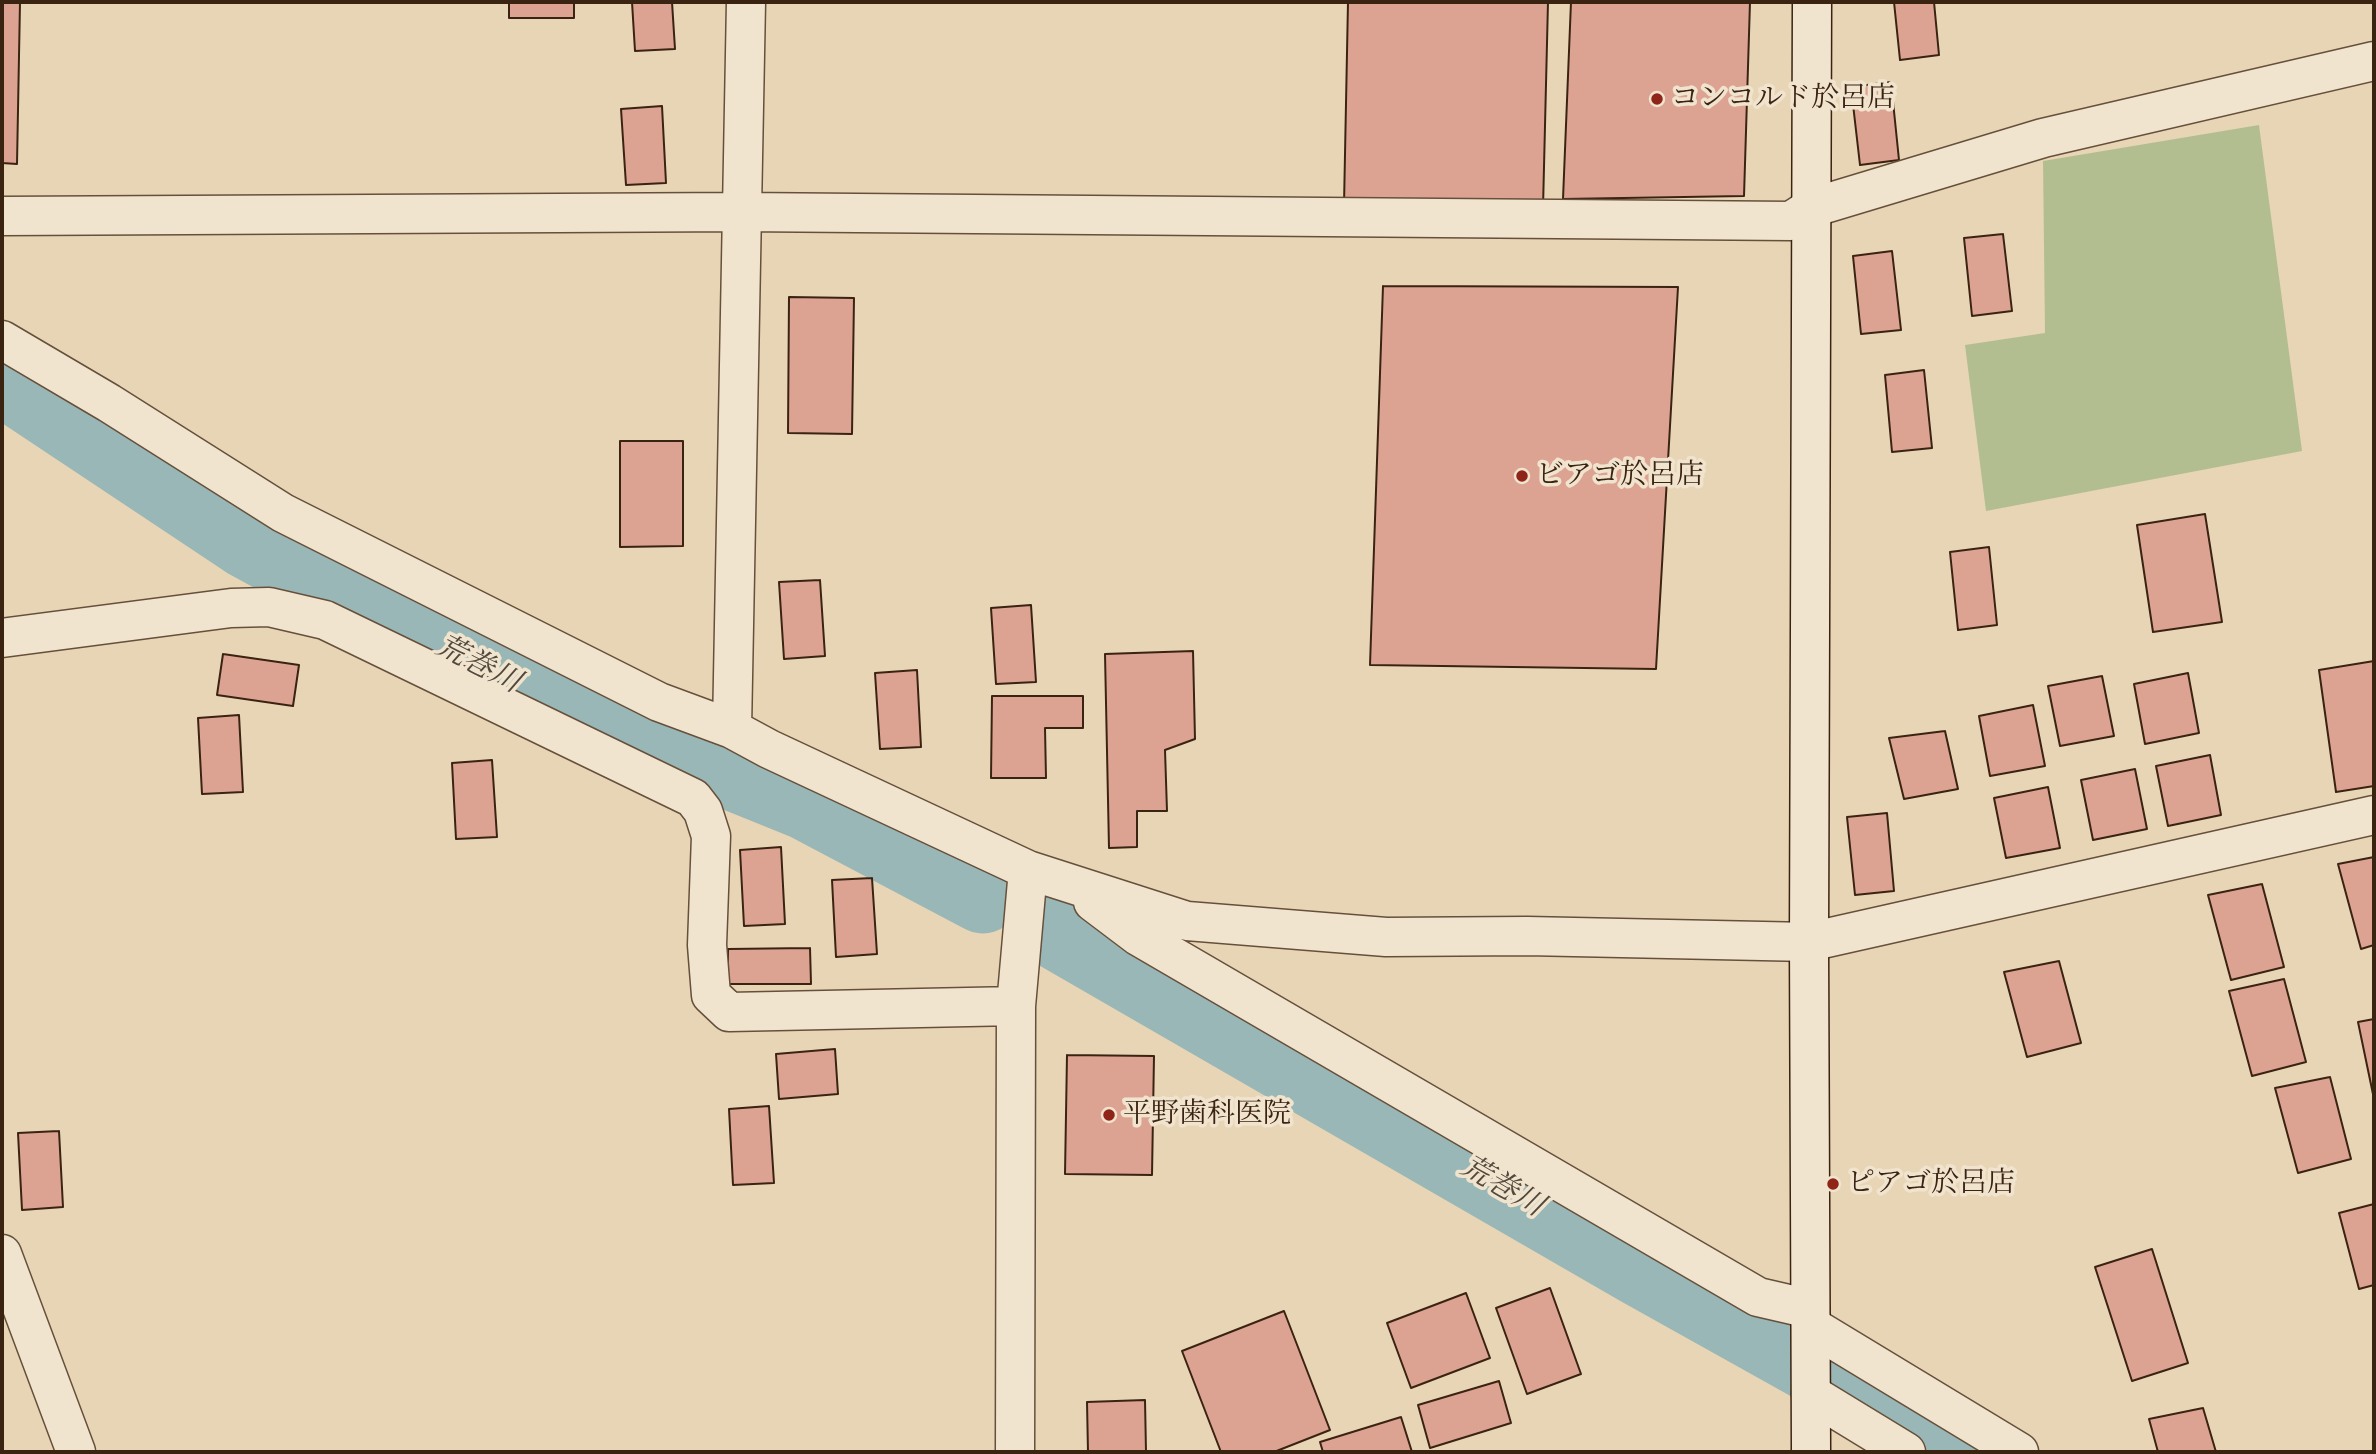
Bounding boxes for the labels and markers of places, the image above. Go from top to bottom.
place label: コンコルド於呂店 [1671,82,1895,116]
marker: コンコルド於呂店 [1649,91,1665,107]
place label: ビアゴ於呂店 [1536,459,1704,493]
marker: ビアゴ於呂店 [1514,468,1530,484]
place label: 平野歯科医院 [1123,1098,1291,1132]
marker: 平野歯科医院 [1101,1107,1117,1123]
place label: ピアゴ於呂店 [1847,1167,2015,1201]
marker: ピアゴ於呂店 [1825,1176,1841,1192]

